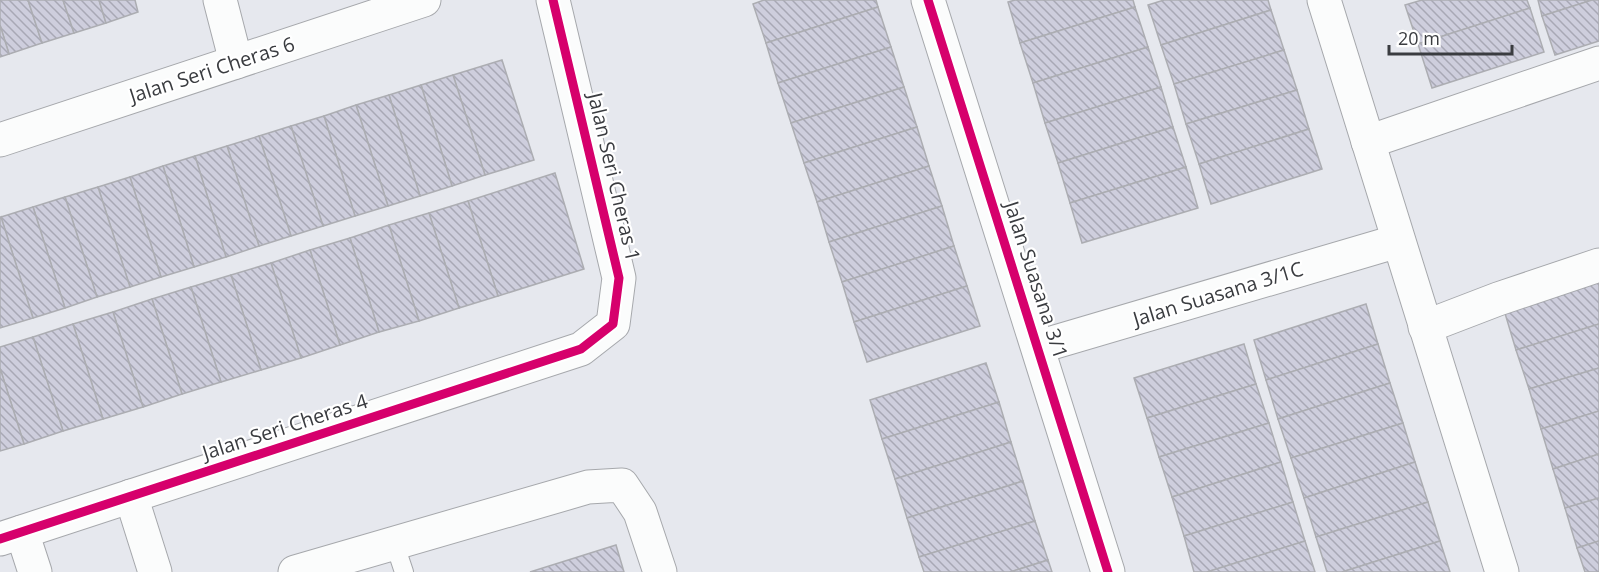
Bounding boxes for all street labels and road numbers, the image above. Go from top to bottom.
street label: Jalan Seri Cheras 6 [124,30,298,110]
street label: Jalan Seri Cheras 1 [582,88,647,264]
street label: Jalan Suasana 3/1 [998,196,1075,362]
street label: Jalan Suasana 3/1C [1128,255,1306,333]
street label: Jalan Seri Cheras 4 [197,387,371,467]

